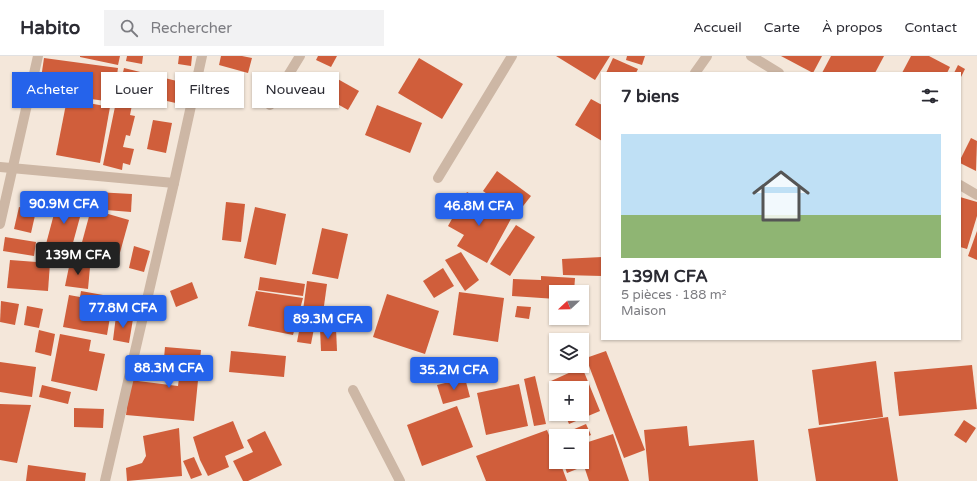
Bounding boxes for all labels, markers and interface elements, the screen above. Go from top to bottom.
search box [104,10,384,46]
text: Habito [20,17,80,39]
icon: search [118,17,140,39]
text: Rechercher [150,19,232,37]
text: Accueil [693,19,742,36]
text: Carte [764,19,800,36]
text: À propos [822,19,883,36]
text: Contact [905,19,957,36]
chip: Acheter [12,72,93,108]
chip: Louer [101,72,167,108]
chip: Filtres [175,72,244,108]
chip: Nouveau [252,72,339,108]
icon: filters [919,85,941,107]
text: 7 biens [621,86,679,107]
icon: home [745,160,817,232]
pin: 90.9M CFA [18,191,110,225]
pin: 46.8M CFA [433,193,525,227]
text: 90.9M CFA [29,196,99,212]
text: 46.8M CFA [444,198,514,214]
pin: 139M CFA [37,242,119,276]
text: 139M CFA [45,247,111,263]
text: 139M CFA [621,266,708,287]
north arrow [549,285,589,325]
map controls [549,285,589,469]
text: 5 pièces · 188 m² [621,287,727,303]
pin: 77.8M CFA [77,295,169,329]
text: 77.8M CFA [88,300,158,316]
text: Maison [621,303,666,319]
pin: 89.3M CFA [282,306,374,340]
text: 89.3M CFA [293,311,363,327]
button: layers [549,333,589,373]
pin: 88.3M CFA [123,355,215,389]
pin: 35.2M CFA [408,357,500,391]
text: 88.3M CFA [134,360,204,376]
text: 35.2M CFA [419,362,489,378]
button: + [549,381,589,421]
button: − [549,429,589,469]

